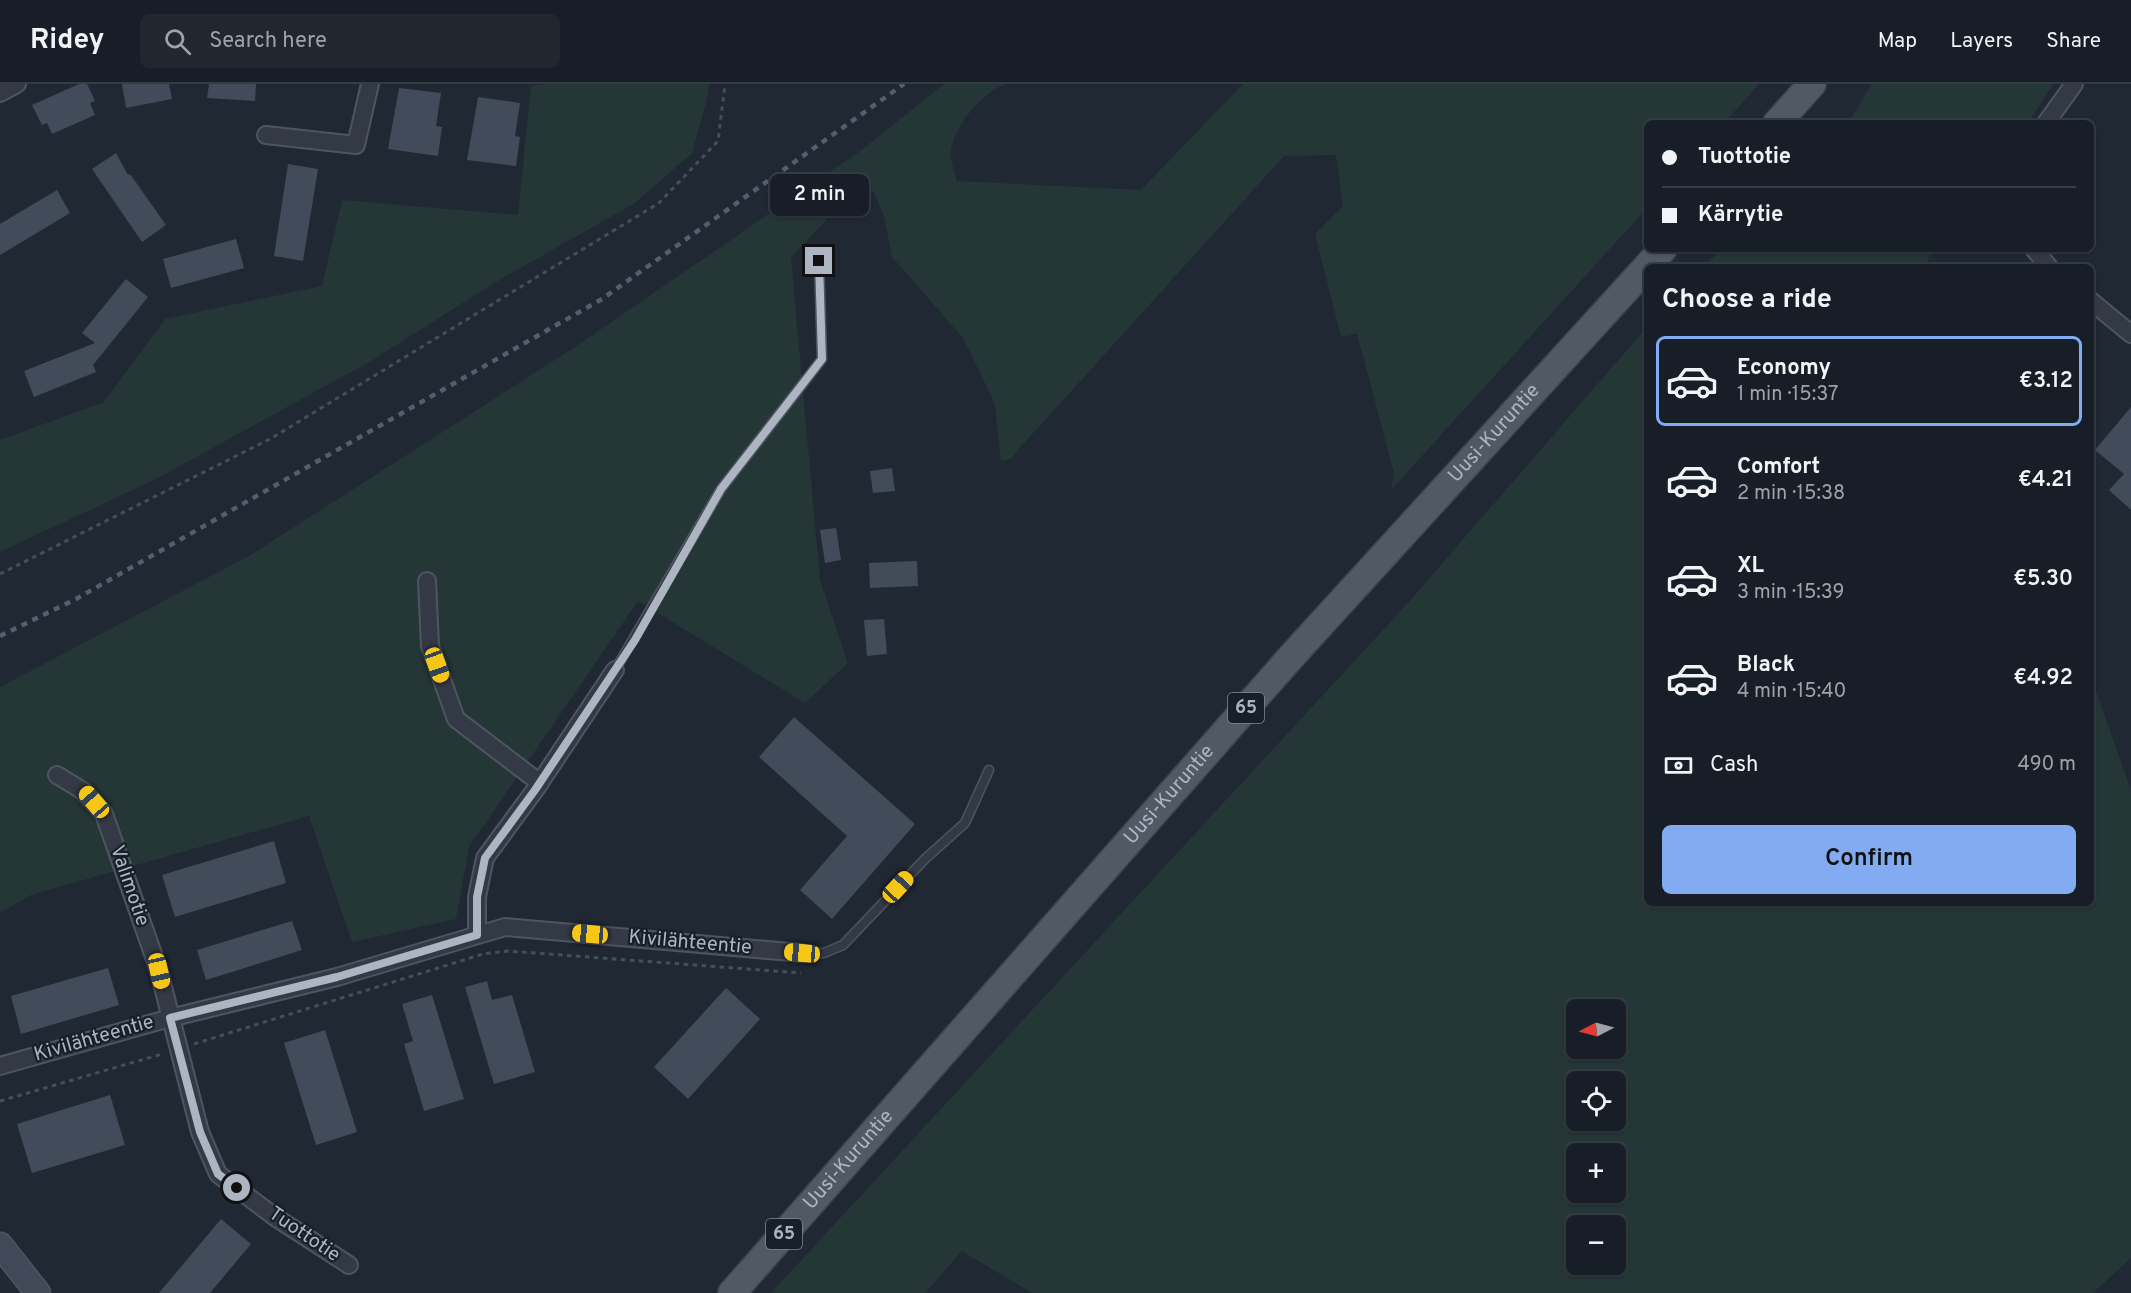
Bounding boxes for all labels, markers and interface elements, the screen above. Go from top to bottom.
search box [140,14,560,68]
text: Ridey [30,23,104,59]
icon: search [161,25,194,58]
text: Search here [209,28,327,55]
text: Map [1878,28,1917,55]
text: Layers [1950,28,2013,55]
text: Share [2046,28,2101,55]
text: Tuottotie [1698,144,1791,171]
callout: 2 min [770,174,868,216]
text: 2 min [794,182,845,208]
text: Kärrytie [1698,202,1783,229]
route end [805,247,832,274]
text: Choose a ride [1662,283,1832,317]
icon: car [1665,354,1719,408]
text: Economy [1737,355,1831,382]
text: €3.12 [2019,368,2073,395]
street label: Uusi-Kuruntie [1443,379,1546,489]
text: 1 min · 15:37 [1737,382,1839,408]
icon: car [1665,453,1719,507]
text: Comfort [1737,454,1820,481]
text: €4.21 [2018,467,2073,494]
text: 2 min · 15:38 [1737,481,1845,507]
icon: car [1665,552,1719,606]
text: XL [1737,553,1764,580]
text: €5.30 [2013,566,2073,593]
text: 3 min · 15:39 [1737,580,1844,606]
car [422,645,452,685]
icon: car [1665,651,1719,705]
text: Black [1737,652,1795,679]
text: €4.92 [2013,665,2073,692]
text: 4 min · 15:40 [1737,679,1846,705]
road number: 65 [1228,693,1264,723]
street label: Uusi-Kuruntie [1119,740,1221,850]
icon: cash [1662,749,1695,782]
text: Cash [1710,752,1759,779]
text: 490 m [2018,752,2076,778]
car [75,783,113,821]
button: Confirm [1662,825,2076,894]
street label: Valimotie [103,842,155,930]
car [879,868,917,906]
car [571,923,609,945]
street label: Kivilähteentie [627,925,753,961]
car [783,942,821,964]
car [146,951,172,991]
north arrow [1566,999,1626,1059]
map controls [1566,999,1626,1275]
street label: Kivilähteentie [31,1009,157,1069]
button: locate [1566,1071,1626,1131]
street label: Uusi-Kuruntie [798,1105,900,1216]
button: + [1566,1143,1626,1203]
route start [223,1174,250,1201]
street label: Tuottotie [263,1201,345,1269]
button: − [1566,1215,1626,1275]
road number: 65 [766,1219,802,1249]

